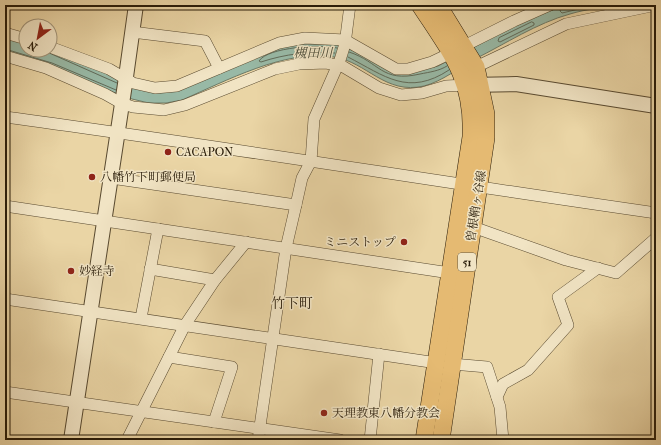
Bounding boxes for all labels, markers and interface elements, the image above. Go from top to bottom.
north arrow [18,18,58,58]
text: N [25,38,40,54]
water label: 槻田川 [293,45,335,61]
place label: CACAPON [176,145,233,159]
marker: CACAPON [163,147,173,157]
street label: 曽根鞘ヶ谷線 [463,169,489,243]
place label: 八幡竹下町郵便局 [100,170,196,184]
marker: 八幡竹下町郵便局 [87,172,97,182]
place label: ミニストップ [324,235,396,249]
marker: ミニストップ [399,237,409,247]
road number: 51 [458,253,476,271]
place label: 妙経寺 [79,264,115,278]
marker: 妙経寺 [66,266,76,276]
district label: 竹下町 [271,295,313,312]
place label: 天理教東八幡分教会 [332,406,440,420]
marker: 天理教東八幡分教会 [319,408,329,418]

